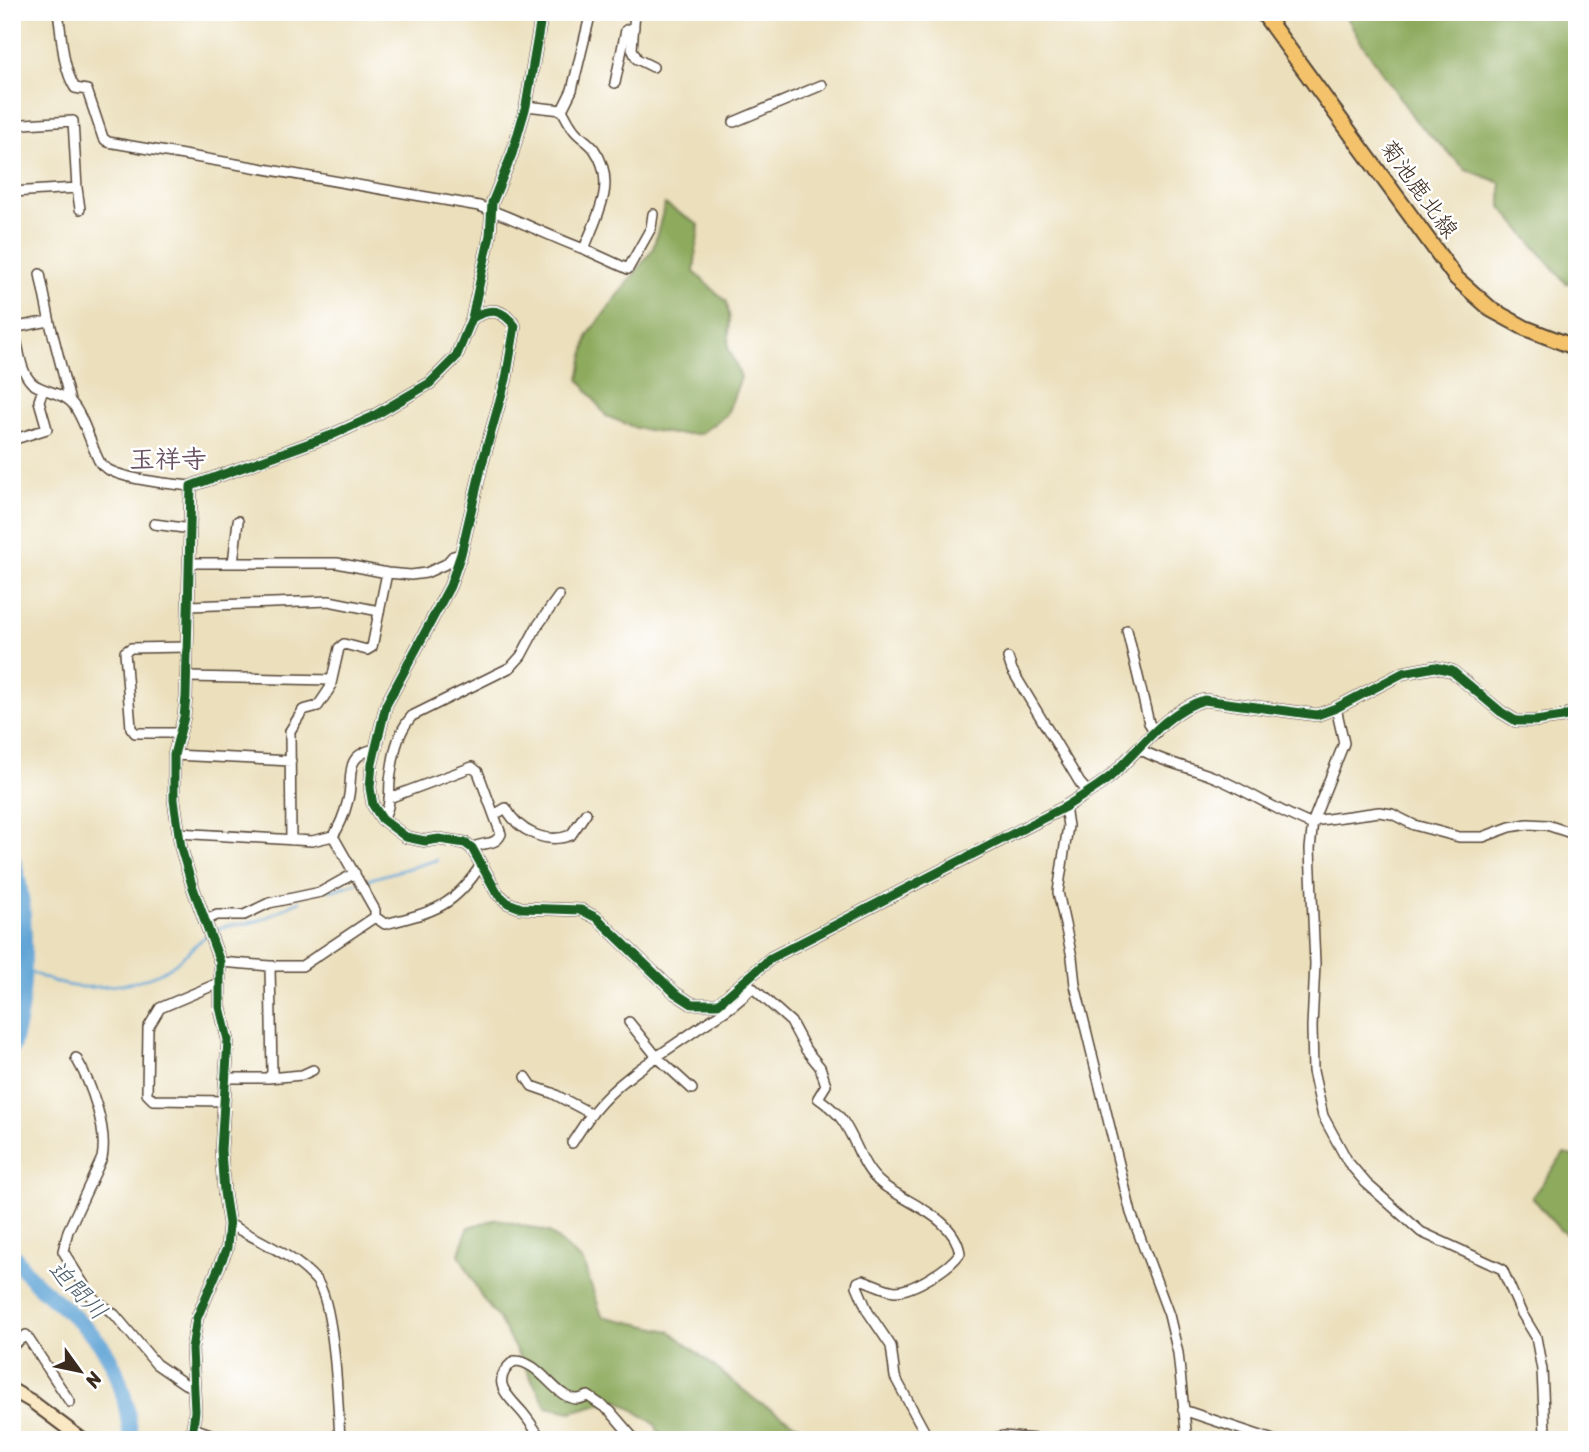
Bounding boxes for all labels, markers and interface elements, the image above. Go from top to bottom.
street label: 菊池鹿北線 [1369,130,1469,248]
district label: 玉祥寺 [129,436,207,482]
water label: 迫間川 [38,1250,118,1330]
north arrow [46,1336,116,1406]
text: N [76,1365,112,1395]

